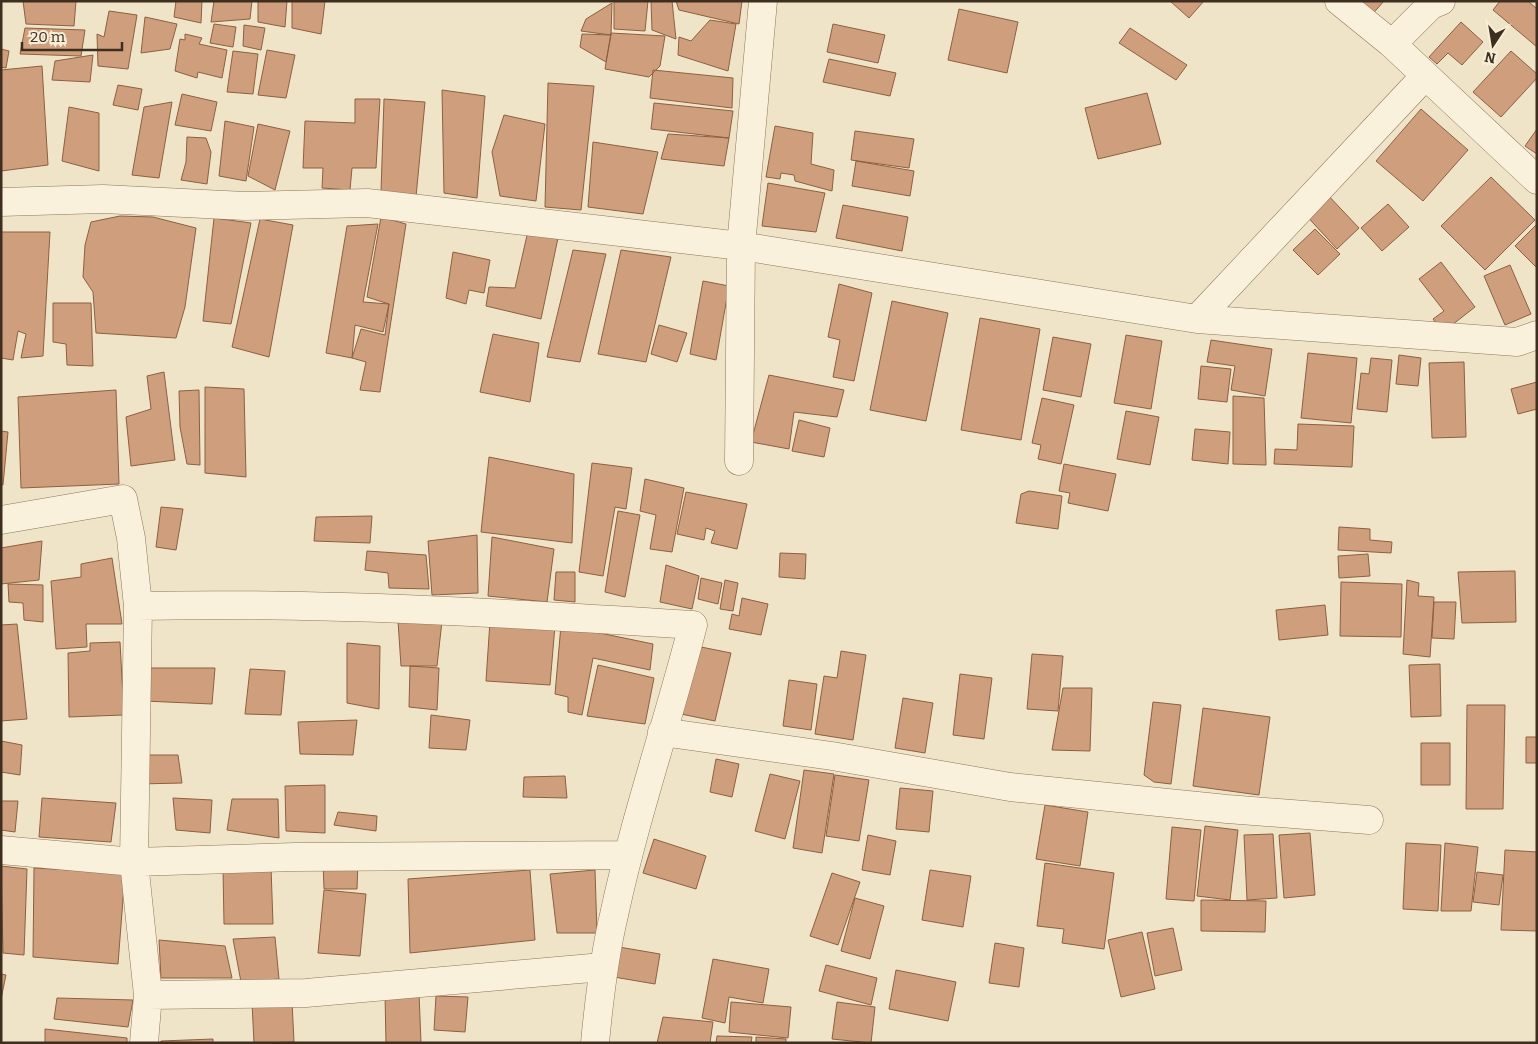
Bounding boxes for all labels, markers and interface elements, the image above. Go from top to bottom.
scale bar [22,20,122,52]
north arrow [1468,20,1518,70]
text: 20 m [30,28,66,46]
text: N [1483,48,1497,67]

